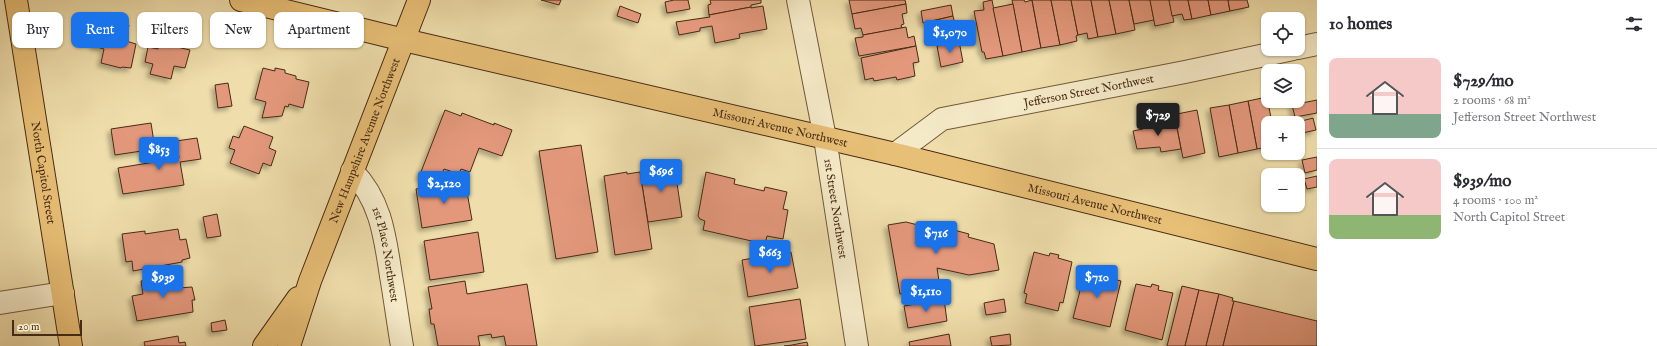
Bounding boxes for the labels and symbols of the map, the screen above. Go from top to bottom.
pin: $1,070 [917,20,983,54]
street label: New Hampshire Avenue Northwest [326,56,404,225]
street label: Jefferson Street Northwest [1020,71,1155,112]
pin: $729 [1134,103,1182,137]
street label: Missouri Avenue Northwest [711,105,849,151]
street label: North Capitol Street [27,121,59,225]
pin: $853 [135,137,183,171]
street label: 1st Street Northwest [820,158,850,260]
pin: $696 [637,159,685,193]
pin: $2,120 [411,171,477,205]
street label: Missouri Avenue Northwest [1026,180,1164,228]
street label: 1st Place Northwest [368,205,402,303]
pin: $716 [912,221,960,255]
pin: $663 [746,240,794,274]
pin: $939 [139,265,187,299]
pin: $710 [1073,265,1121,299]
pin: $1,110 [893,279,959,313]
scale bar [12,318,82,337]

